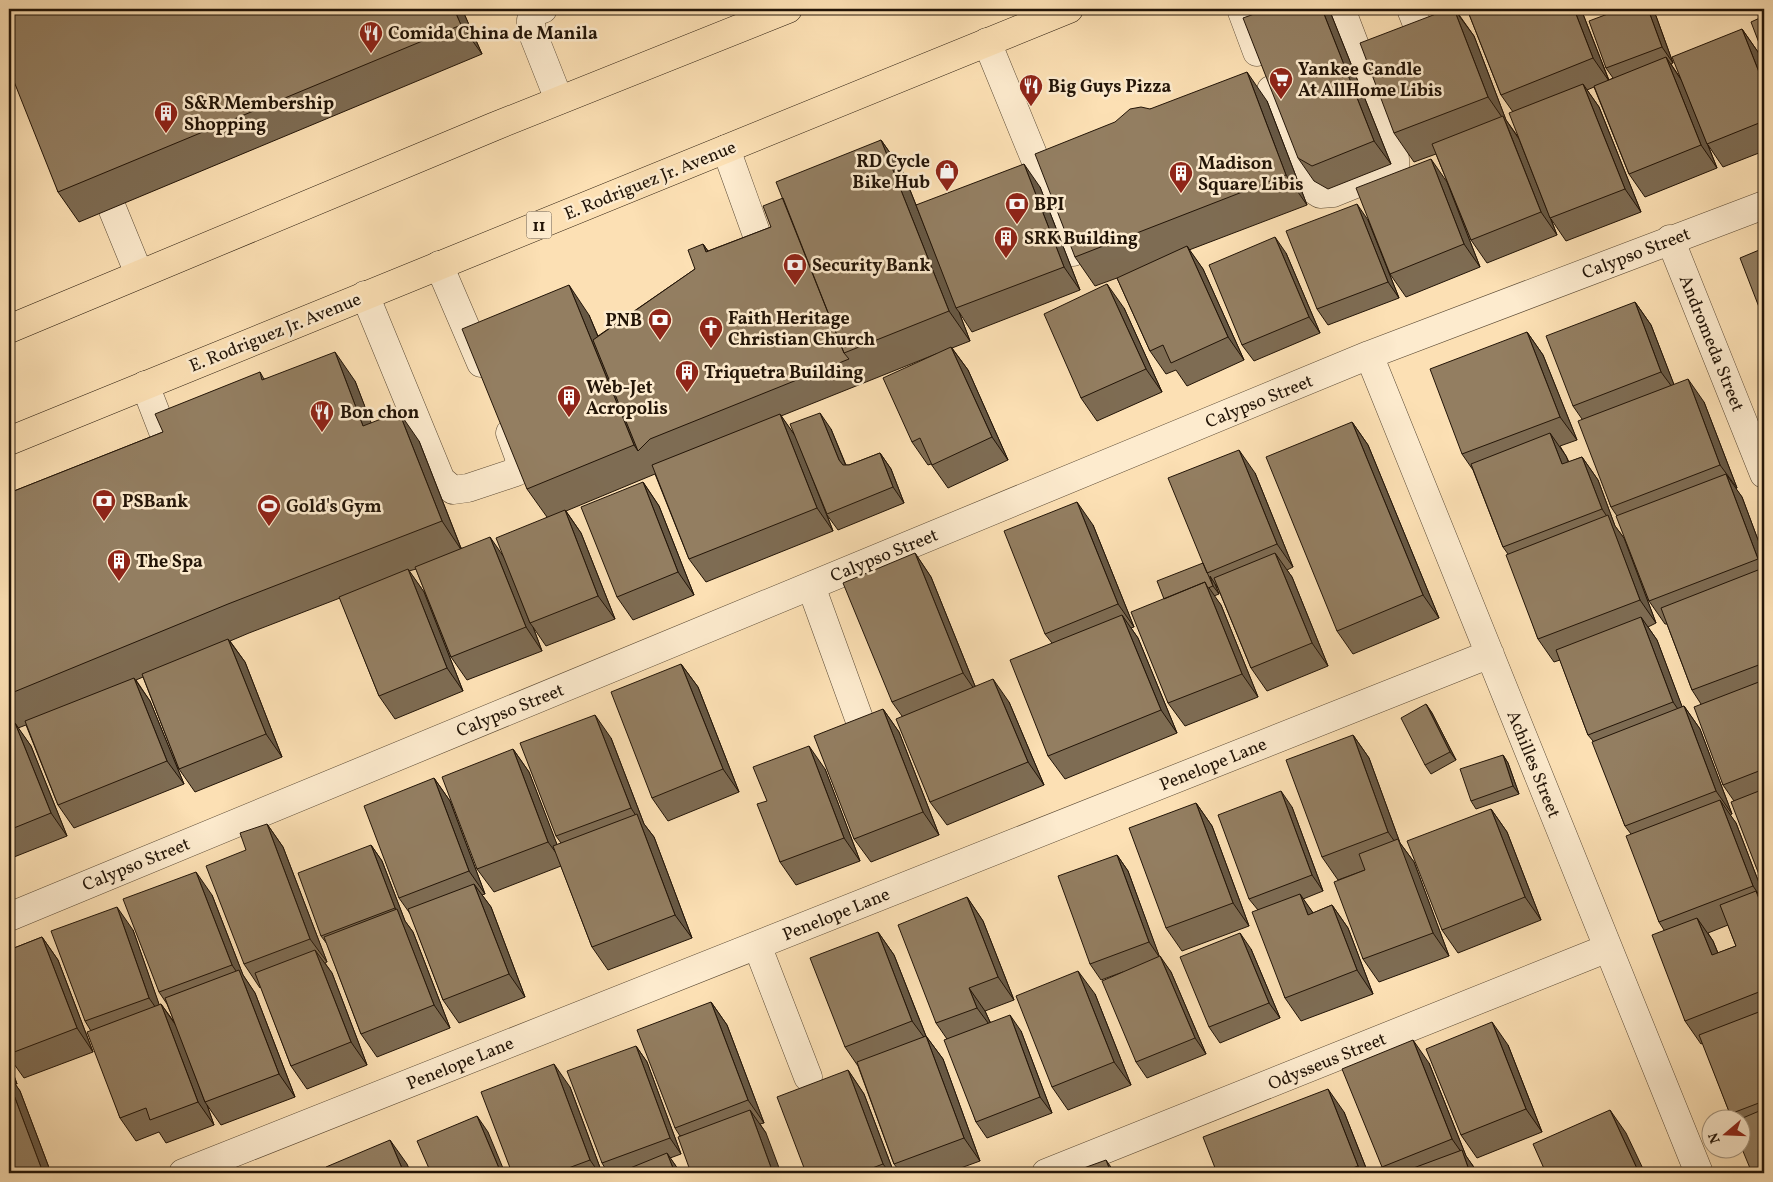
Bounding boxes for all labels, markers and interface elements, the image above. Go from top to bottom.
restaurant icon: Comida China de Manila [358,20,384,54]
place label: Comida China de Manila [388,22,598,47]
place label: Yankee Candle At AllHome Libis [1298,58,1442,104]
supermarket icon: Yankee Candle At AllHome Libis [1268,66,1294,100]
restaurant icon: Big Guys Pizza [1018,73,1044,107]
place label: Big Guys Pizza [1048,75,1171,100]
place label: S&R Membership Shopping [184,92,334,138]
building icon: S&R Membership Shopping [153,100,179,134]
street label: E. Rodriguez Jr. Avenue [561,135,740,227]
place label: RD Cycle Bike Hub [852,150,930,196]
place label: Madison Square Libis [1198,152,1304,198]
shop icon: RD Cycle Bike Hub [934,158,960,192]
building icon: Madison Square Libis [1168,160,1194,194]
bank icon: BPI [1004,191,1030,225]
place label: BPI [1034,193,1065,218]
road number: 11 [526,212,552,238]
street label: Calypso Street [1579,222,1694,287]
building icon: SRK Building [993,225,1019,259]
place label: SRK Building [1024,227,1138,252]
bank icon: Security Bank [782,252,808,286]
place label: Security Bank [812,254,930,279]
street label: Andromeda Street [1672,272,1749,415]
street label: E. Rodriguez Jr. Avenue [186,287,365,379]
bank icon: PNB [647,307,673,341]
place label: Faith Heritage Christian Church [728,307,875,353]
place label: PNB [605,309,642,334]
church icon: Faith Heritage Christian Church [698,315,724,349]
building icon: Triquetra Building [674,359,700,393]
place label: Triquetra Building [704,361,864,386]
street label: Calypso Street [1202,369,1317,435]
place label: Web-Jet Acropolis [586,376,668,422]
building icon: Web-Jet Acropolis [556,384,582,418]
restaurant icon: Bon chon [309,399,335,433]
place label: Bon chon [340,401,420,426]
bank icon: PSBank [91,488,117,522]
place label: PSBank [122,490,188,515]
sports icon: Gold's Gym [256,493,282,527]
place label: Gold's Gym [286,495,382,520]
street label: Calypso Street [827,523,942,589]
building icon: The Spa [106,548,132,582]
place label: The Spa [136,550,203,575]
street label: Calypso Street [453,678,568,744]
street label: Achilles Street [1500,707,1566,822]
street label: Penelope Lane [1156,733,1271,798]
street label: Calypso Street [79,832,194,898]
street label: Penelope Lane [779,883,894,948]
street label: Odysseus Street [1265,1027,1390,1098]
street label: Penelope Lane [403,1032,518,1097]
north arrow [1700,1110,1750,1160]
text: N [1704,1130,1726,1146]

